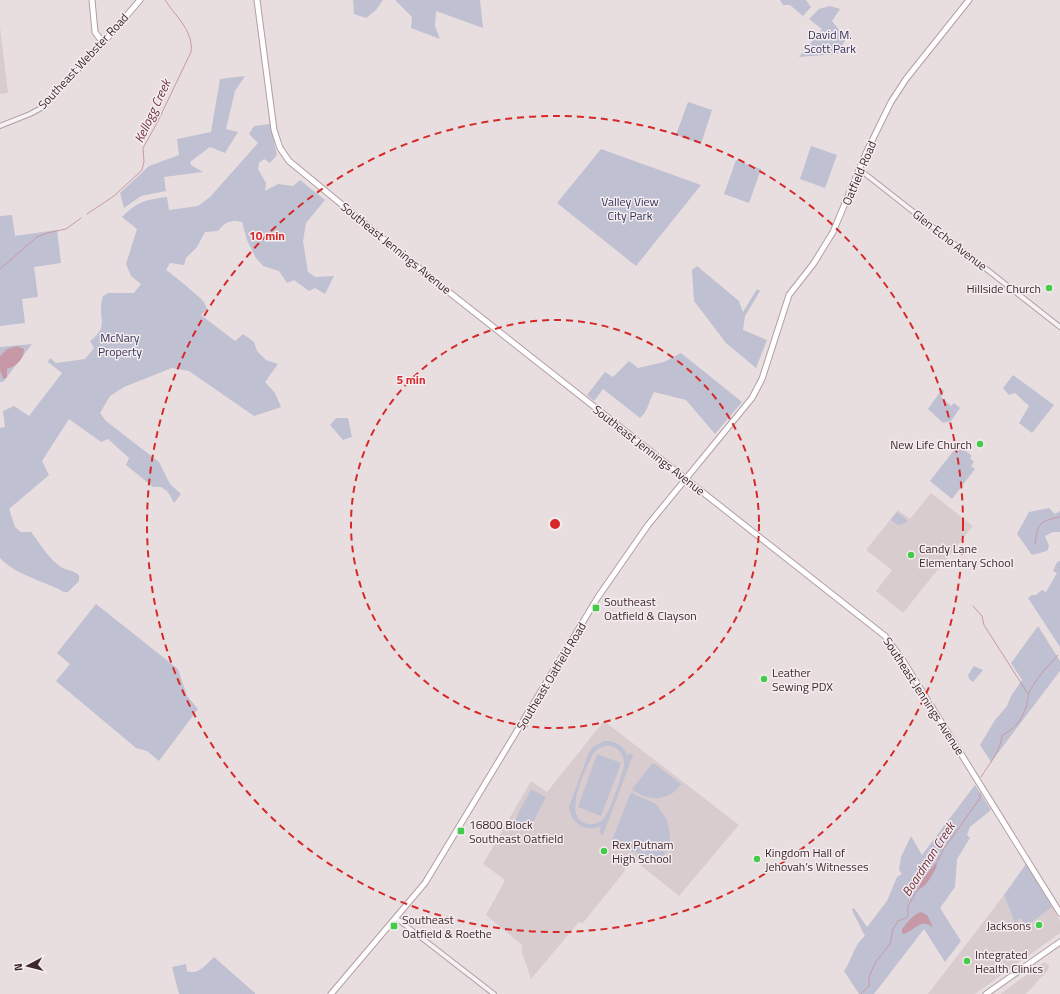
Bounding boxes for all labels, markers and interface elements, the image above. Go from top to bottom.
street label: Southeast Webster Road [33,9,133,113]
park label: David M. Scott Park [804,25,856,58]
water label: Kellogg Creek [129,74,176,146]
street label: Oatfield Road [837,138,881,208]
park label: Valley View City Park [601,192,659,225]
street label: Southeast Jennings Avenue [337,197,455,299]
street label: Glen Echo Avenue [909,205,991,275]
text: 10 min [249,226,285,245]
place label: Hillside Church [966,279,1041,298]
marker: Hillside Church [1044,283,1054,293]
park label: McNary Property [98,328,142,361]
text: 5 min [396,370,426,389]
street label: Southeast Jennings Avenue [589,400,709,500]
place label: New Life Church [890,435,972,454]
marker: New Life Church [975,439,985,449]
centre of rings [548,517,562,531]
place label: Candy Lane Elementary School [919,539,1013,572]
marker: Candy Lane Elementary School [906,550,916,560]
place label: Southeast Oatfield & Clayson [604,592,697,625]
marker: Southeast Oatfield & Clayson [591,603,601,613]
street label: Southeast Oatfield Road [511,618,591,734]
street label: Southeast Jennings Avenue [879,633,969,759]
place label: Leather Sewing PDX [772,663,833,696]
marker: Leather Sewing PDX [759,674,769,684]
place label: 16800 Block Southeast Oatfield [469,815,563,848]
water label: Boardman Creek [896,816,961,900]
marker: 16800 Block Southeast Oatfield [456,826,466,836]
place label: Rex Putnam High School [612,835,674,868]
place label: Kingdom Hall of Jehovah’s Witnesses [765,843,869,876]
marker: Rex Putnam High School [599,846,609,856]
marker: Kingdom Hall of Jehovah’s Witnesses [752,854,762,864]
place label: Southeast Oatfield & Roethe [402,910,492,943]
place label: Jacksons [987,916,1031,935]
marker: Jacksons [1034,920,1044,930]
marker: Southeast Oatfield & Roethe [389,921,399,931]
place label: Integrated Health Clinics [975,945,1043,978]
north arrow [8,946,48,986]
marker: Integrated Health Clinics [962,956,972,966]
text: N [10,962,26,972]

